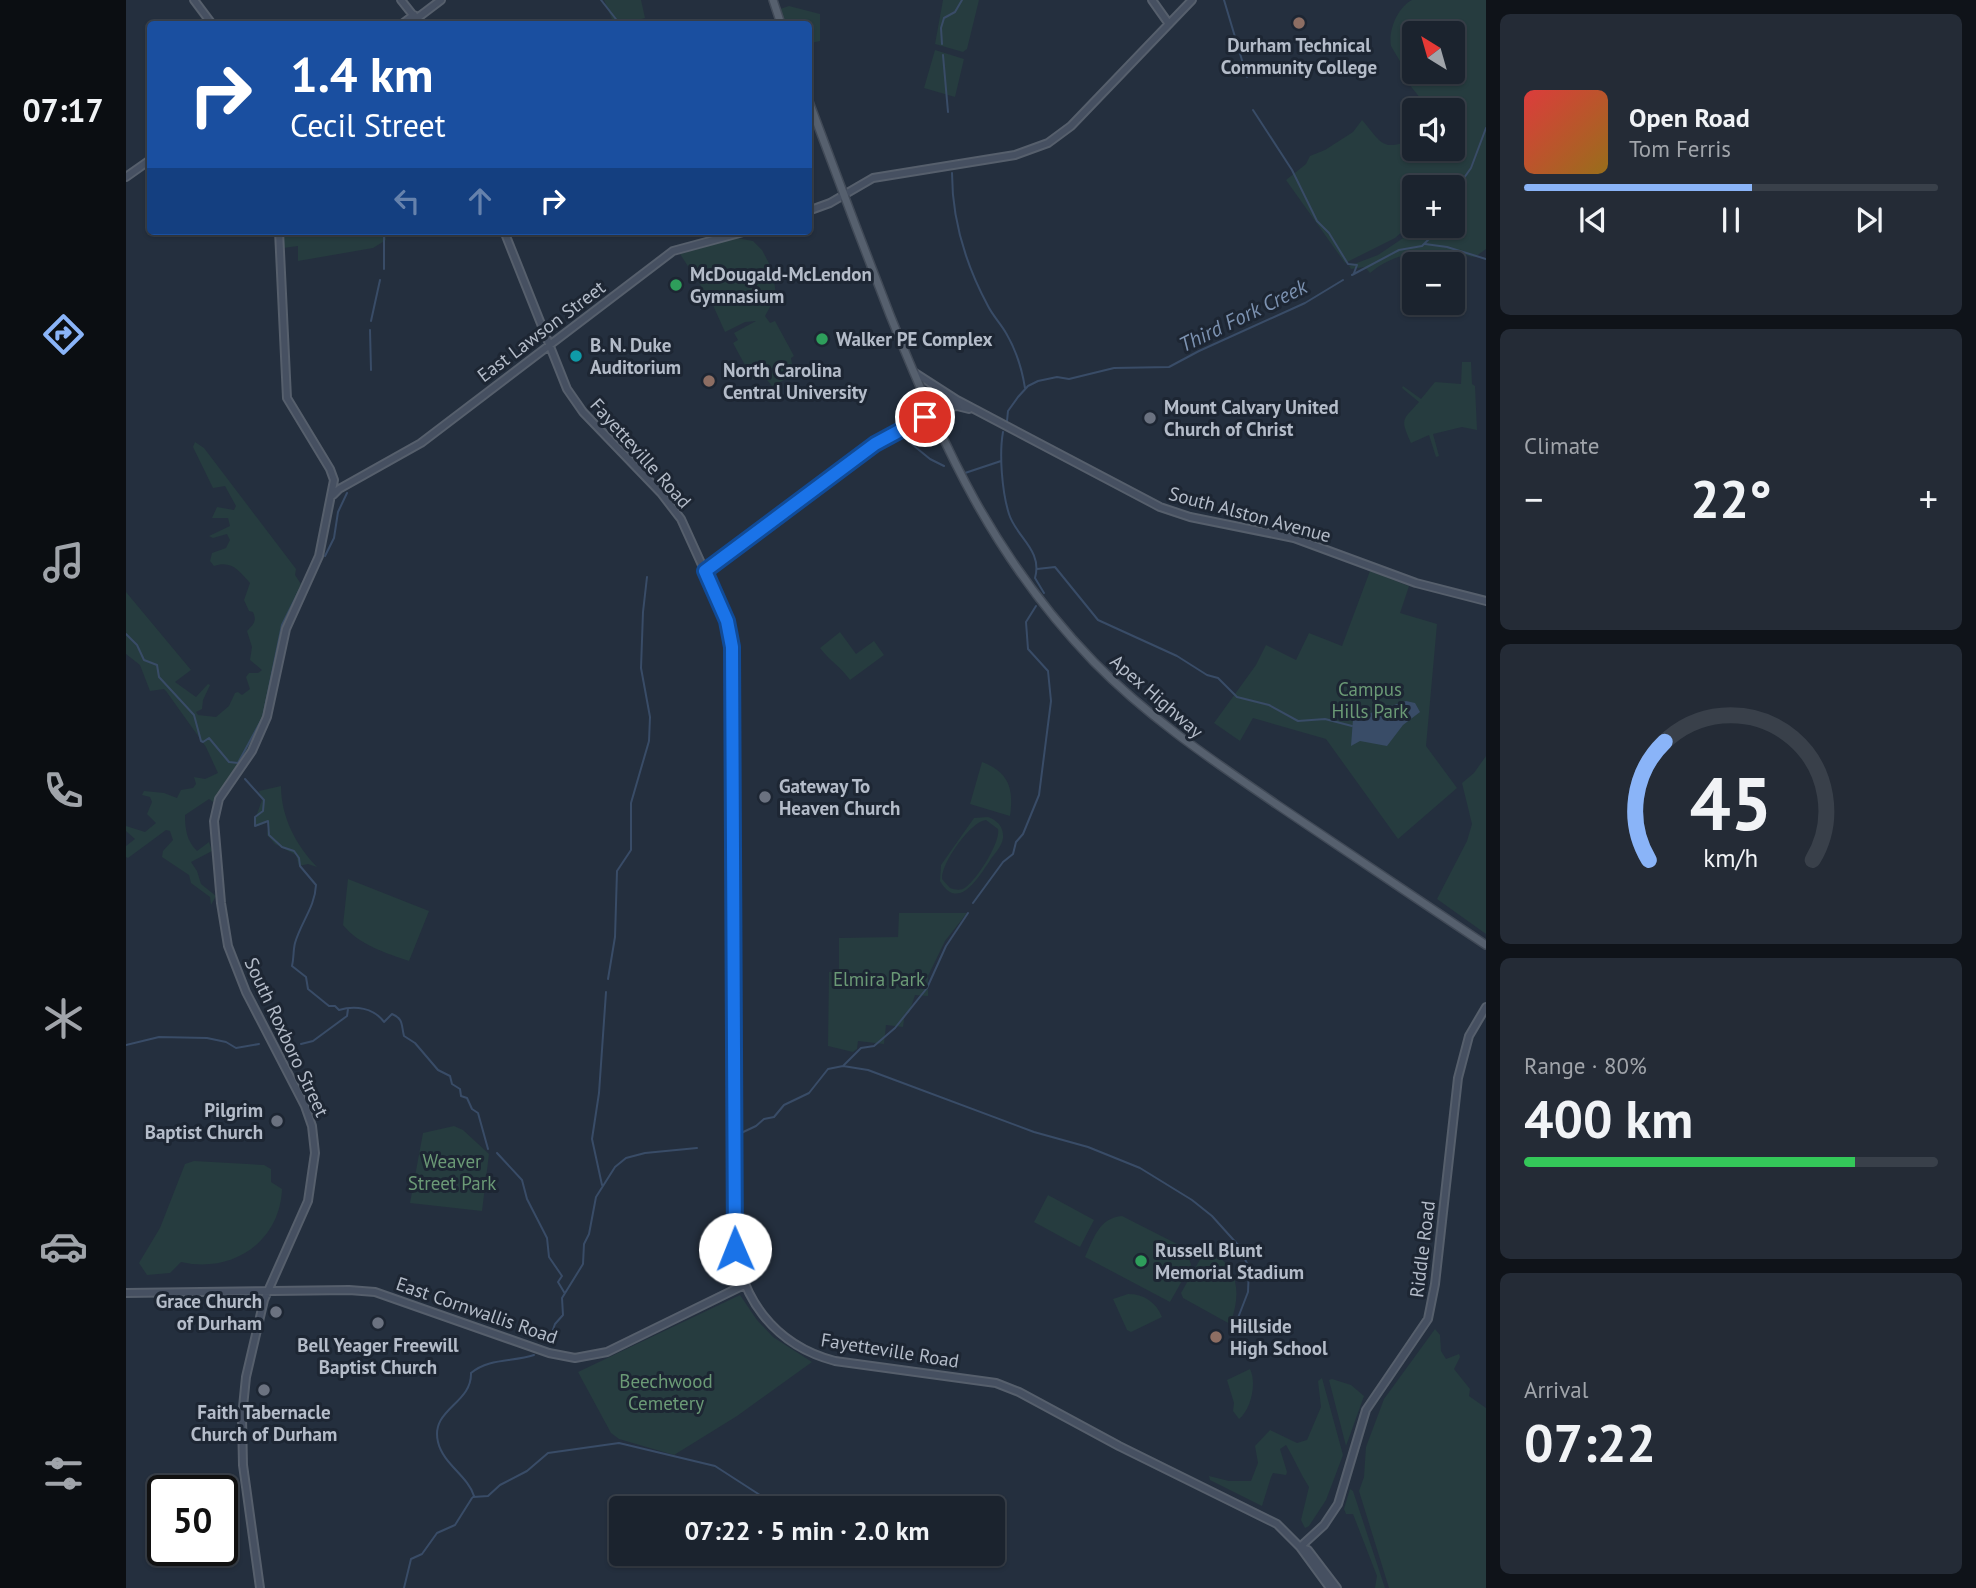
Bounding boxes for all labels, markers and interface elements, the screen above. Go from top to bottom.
marker: Durham Technical Community College [1291,15,1307,31]
north arrow [1402,21,1465,84]
map controls [1402,21,1465,315]
place label: Durham Technical Community College [1221,33,1377,79]
text: 1.4 km [290,42,434,106]
icon: right [175,49,266,140]
text: 07:17 [22,89,104,131]
button: sound [1402,98,1465,161]
text: Open Road [1629,101,1750,134]
text: Cecil Street [290,104,446,146]
text: Tom Ferris [1629,134,1731,163]
button: + [1402,175,1465,238]
icon: left [388,182,426,220]
icon: ahead [461,182,499,220]
icon: right [534,182,572,220]
icon: previous [1574,201,1612,239]
icon: pause [1712,201,1750,239]
icon: next [1850,201,1888,239]
button: − [1402,252,1465,315]
place label: McDougald-McLendon Gymnasium [690,262,872,308]
water label: Third Fork Creek [1174,272,1313,358]
street label: East Lawson Street [472,275,610,387]
marker: McDougald-McLendon Gymnasium [668,277,684,293]
icon: directions [39,310,88,359]
place label: Walker PE Complex [836,327,993,351]
marker: Walker PE Complex [814,331,830,347]
place label: B. N. Duke Auditorium [590,333,681,379]
marker: B. N. Duke Auditorium [568,348,584,364]
place label: North Carolina Central University [723,358,868,404]
marker: North Carolina Central University [701,373,717,389]
pin [895,387,955,447]
street label: Fayetteville Road [585,393,697,513]
place label: Mount Calvary United Church of Christ [1164,395,1339,441]
icon: arrive [906,398,944,436]
marker: Mount Calvary United Church of Christ [1142,410,1158,426]
text: Climate [1524,431,1599,460]
text: 22° [1690,465,1772,532]
text: − [1524,474,1543,523]
text: + [1919,474,1938,523]
street label: South Alston Avenue [1166,481,1334,547]
icon: music [39,538,88,587]
street label: Apex Highway [1106,649,1209,743]
park label: Campus Hills Park [1332,677,1408,723]
text: 45 [1690,756,1772,850]
icon: phone [39,766,88,815]
place label: Gateway To Heaven Church [779,774,900,820]
marker: Gateway To Heaven Church [757,789,773,805]
text: km/h [1704,842,1758,874]
street label: South Roxboro Street [240,954,335,1121]
park label: Elmira Park [833,967,925,991]
icon: climate [39,994,88,1043]
text: Range · 80% [1524,1051,1647,1080]
text: 400 km [1524,1085,1693,1152]
place label: Pilgrim Baptist Church [145,1098,263,1144]
marker: Pilgrim Baptist Church [269,1113,285,1129]
park label: Weaver Street Park [408,1149,496,1195]
street label: Riddle Road [1404,1199,1440,1299]
position arrow [698,1212,772,1286]
icon: car [39,1222,88,1271]
place label: Russell Blunt Memorial Stadium [1155,1238,1304,1284]
marker: Russell Blunt Memorial Stadium [1133,1253,1149,1269]
street label: East Cornwallis Road [393,1271,561,1349]
place label: Grace Church of Durham [156,1289,262,1335]
marker: Grace Church of Durham [268,1304,284,1320]
place label: Hillside High School [1230,1314,1328,1360]
marker: Bell Yeager Freewill Baptist Church [370,1315,386,1331]
street label: Fayetteville Road [819,1327,961,1373]
marker: Hillside High School [1208,1329,1224,1345]
place label: Bell Yeager Freewill Baptist Church [297,1333,459,1379]
park label: Beechwood Cemetery [619,1369,713,1415]
text: Arrival [1524,1375,1588,1404]
marker: Faith Tabernacle Church of Durham [256,1382,272,1398]
place label: Faith Tabernacle Church of Durham [191,1400,337,1446]
text: 07:22 [1524,1409,1656,1476]
icon: filters [39,1449,88,1498]
speed limit sign: 50 [147,1475,238,1566]
text: 07:22 · 5 min · 2.0 km [685,1514,930,1547]

